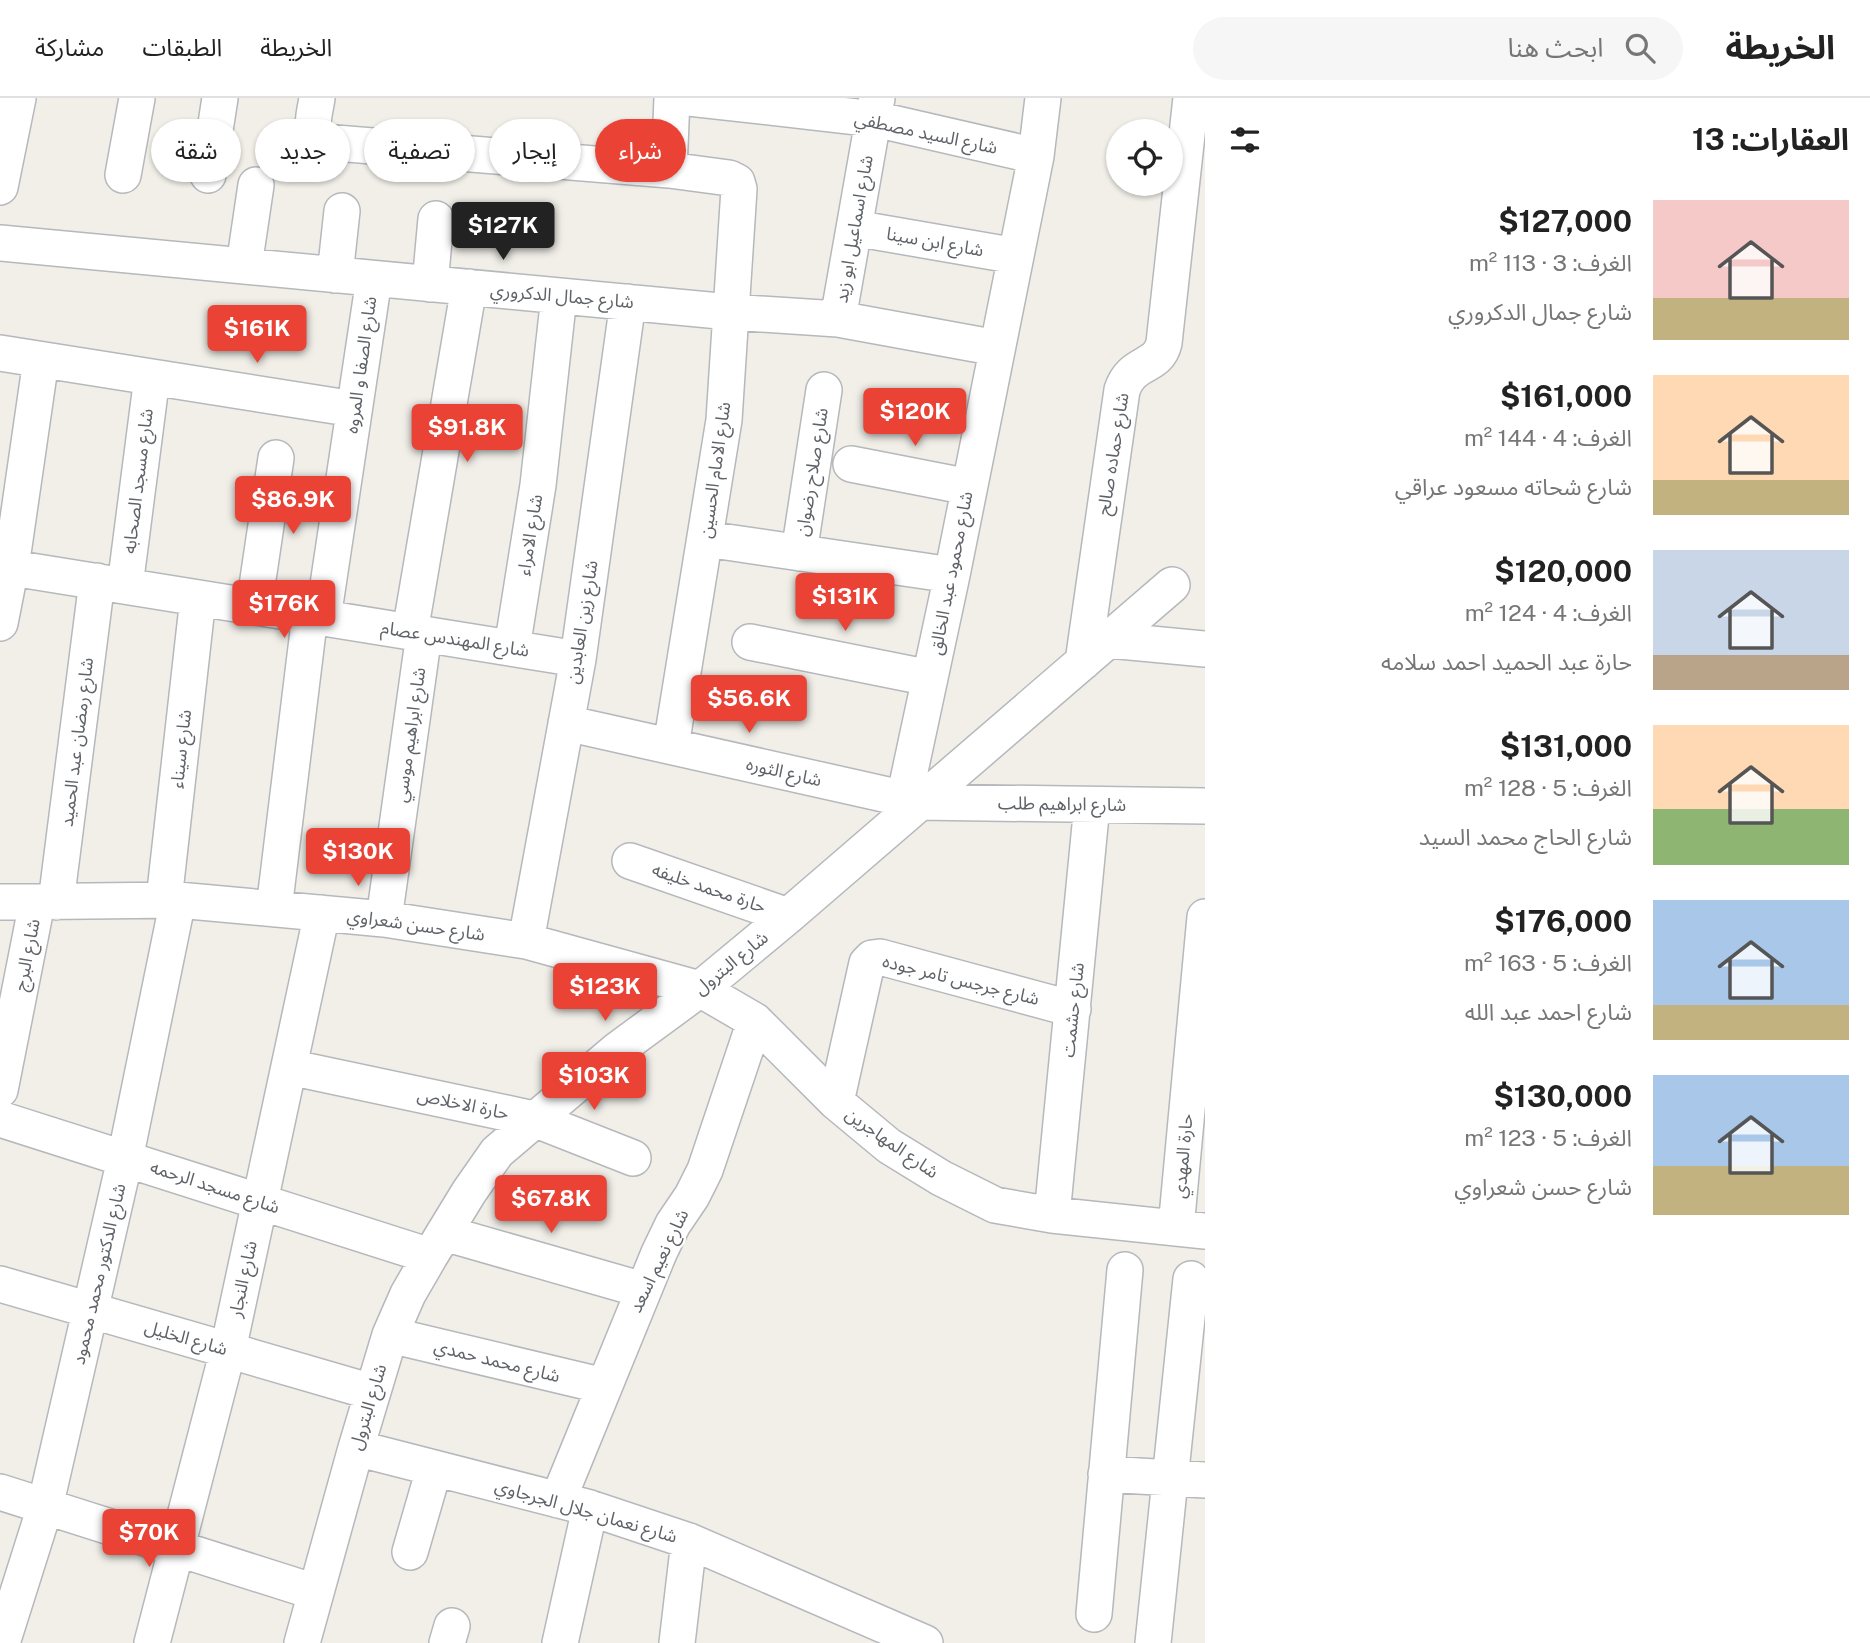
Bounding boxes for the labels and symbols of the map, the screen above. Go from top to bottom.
street label: شارع السيد مصطفي [852,107,1000,162]
street label: شارع اسماعيل ابو زيد [830,153,881,305]
pin: $127K [454,202,552,262]
street label: شارع ابن سينا [884,223,985,264]
street label: شارع جمال الدكروري [489,279,635,316]
street label: شارع الصفا و المروه [340,295,384,435]
pin: $161K [208,306,306,365]
pin: $120K [866,388,964,448]
street label: شارع حماده صالح [1092,391,1137,517]
street label: شارع الامام الحسين [695,400,738,540]
pin: $91.8K [410,404,524,464]
street label: شارع صلاح رضوان [791,406,836,538]
street label: شارع مسجد الصحابه [118,407,161,555]
pin: $86.9K [236,476,350,536]
street label: شارع محمود عبد الخالق [924,489,981,657]
street label: شارع الامراء [513,493,550,578]
street label: شارع زين العابدين [561,559,606,686]
pin: $131K [796,574,894,633]
pin: $176K [235,580,333,640]
street label: شارع المهندس عصام [379,616,531,665]
street label: شارع رمضان عبد الحميد [56,656,101,828]
street label: شارع ابراهيم موسي [390,666,433,804]
pin: $56.6K [692,676,806,735]
street label: شارع سيناء [166,709,199,790]
street label: شارع الثوره [743,753,824,794]
street label: شارع ابراهيم طلب [998,792,1126,819]
pin: $130K [309,828,407,888]
street label: حارة محمد خليفه [649,858,769,918]
street label: شارع حسن شعراوي [345,904,486,949]
street label: شارع البرج [9,917,48,994]
street label: شارع البترول [689,926,774,1002]
street label: شارع جرجس تامر جوده [880,950,1042,1013]
street label: شارع حشمت [1057,961,1092,1059]
pin: $123K [556,964,654,1023]
pin: $103K [545,1052,643,1112]
street label: حارة الاخلاص [415,1084,511,1124]
street label: شارع المهاجرين [839,1103,943,1186]
street label: حارة المهدي [1168,1113,1200,1200]
street label: شارع مسجد الرحمه [147,1156,282,1221]
pin: $67.8K [494,1176,608,1235]
street label: شارع الدكتور محمد محمود [67,1181,133,1367]
street label: شارع نعيم اسعد [625,1206,696,1318]
street label: شارع النجار [224,1239,265,1321]
street label: شارع الخليل [141,1316,230,1363]
street label: شارع محمد حمدي [431,1335,562,1390]
street label: شارع البترول [344,1361,394,1454]
street label: شارع نعمان جلال الجرجاوي [491,1474,680,1550]
pin: $70K [108,1510,190,1569]

